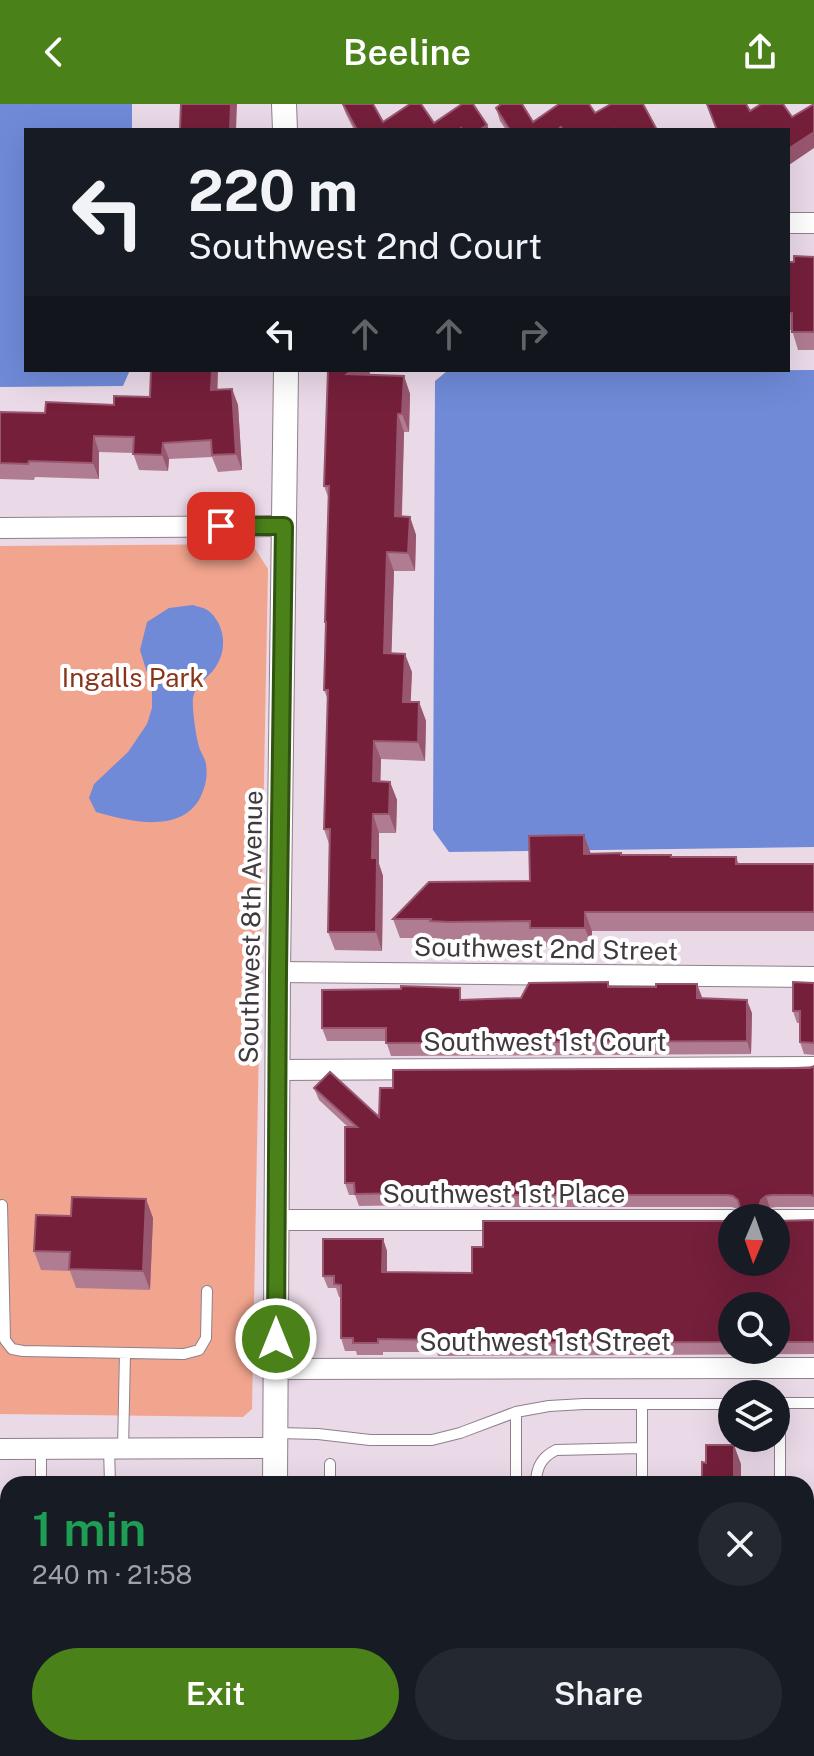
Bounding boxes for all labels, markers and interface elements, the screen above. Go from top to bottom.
icon: back [32,30,76,74]
icon: share [738,30,782,74]
text: Beeline [343,31,471,73]
text: 220 m [188,158,358,224]
icon: left [56,160,160,264]
text: Southwest 2nd Court [188,225,542,267]
icon: left [259,312,303,356]
icon: ahead [343,312,387,356]
icon: ahead [427,312,471,356]
icon: right [511,312,555,356]
pin [187,492,255,560]
icon: arrive [199,504,243,548]
park label: Ingalls Park [62,662,204,693]
street label: Southwest 8th Avenue [233,790,268,1064]
street label: Southwest 2nd Street [414,931,678,966]
street label: Southwest 1st Court [423,1026,667,1057]
street label: Southwest 1st Place [382,1178,626,1209]
north arrow [718,1204,790,1276]
map controls [718,1204,790,1452]
button: search [718,1292,790,1364]
position arrow [234,1297,318,1381]
street label: Southwest 1st Street [419,1326,671,1357]
button: layers [718,1380,790,1452]
text: 1 min [32,1500,146,1557]
button: close [698,1502,782,1586]
text: 240 m · 21:58 [32,1559,192,1590]
button: Exit [32,1648,399,1740]
button: Share [415,1648,782,1740]

